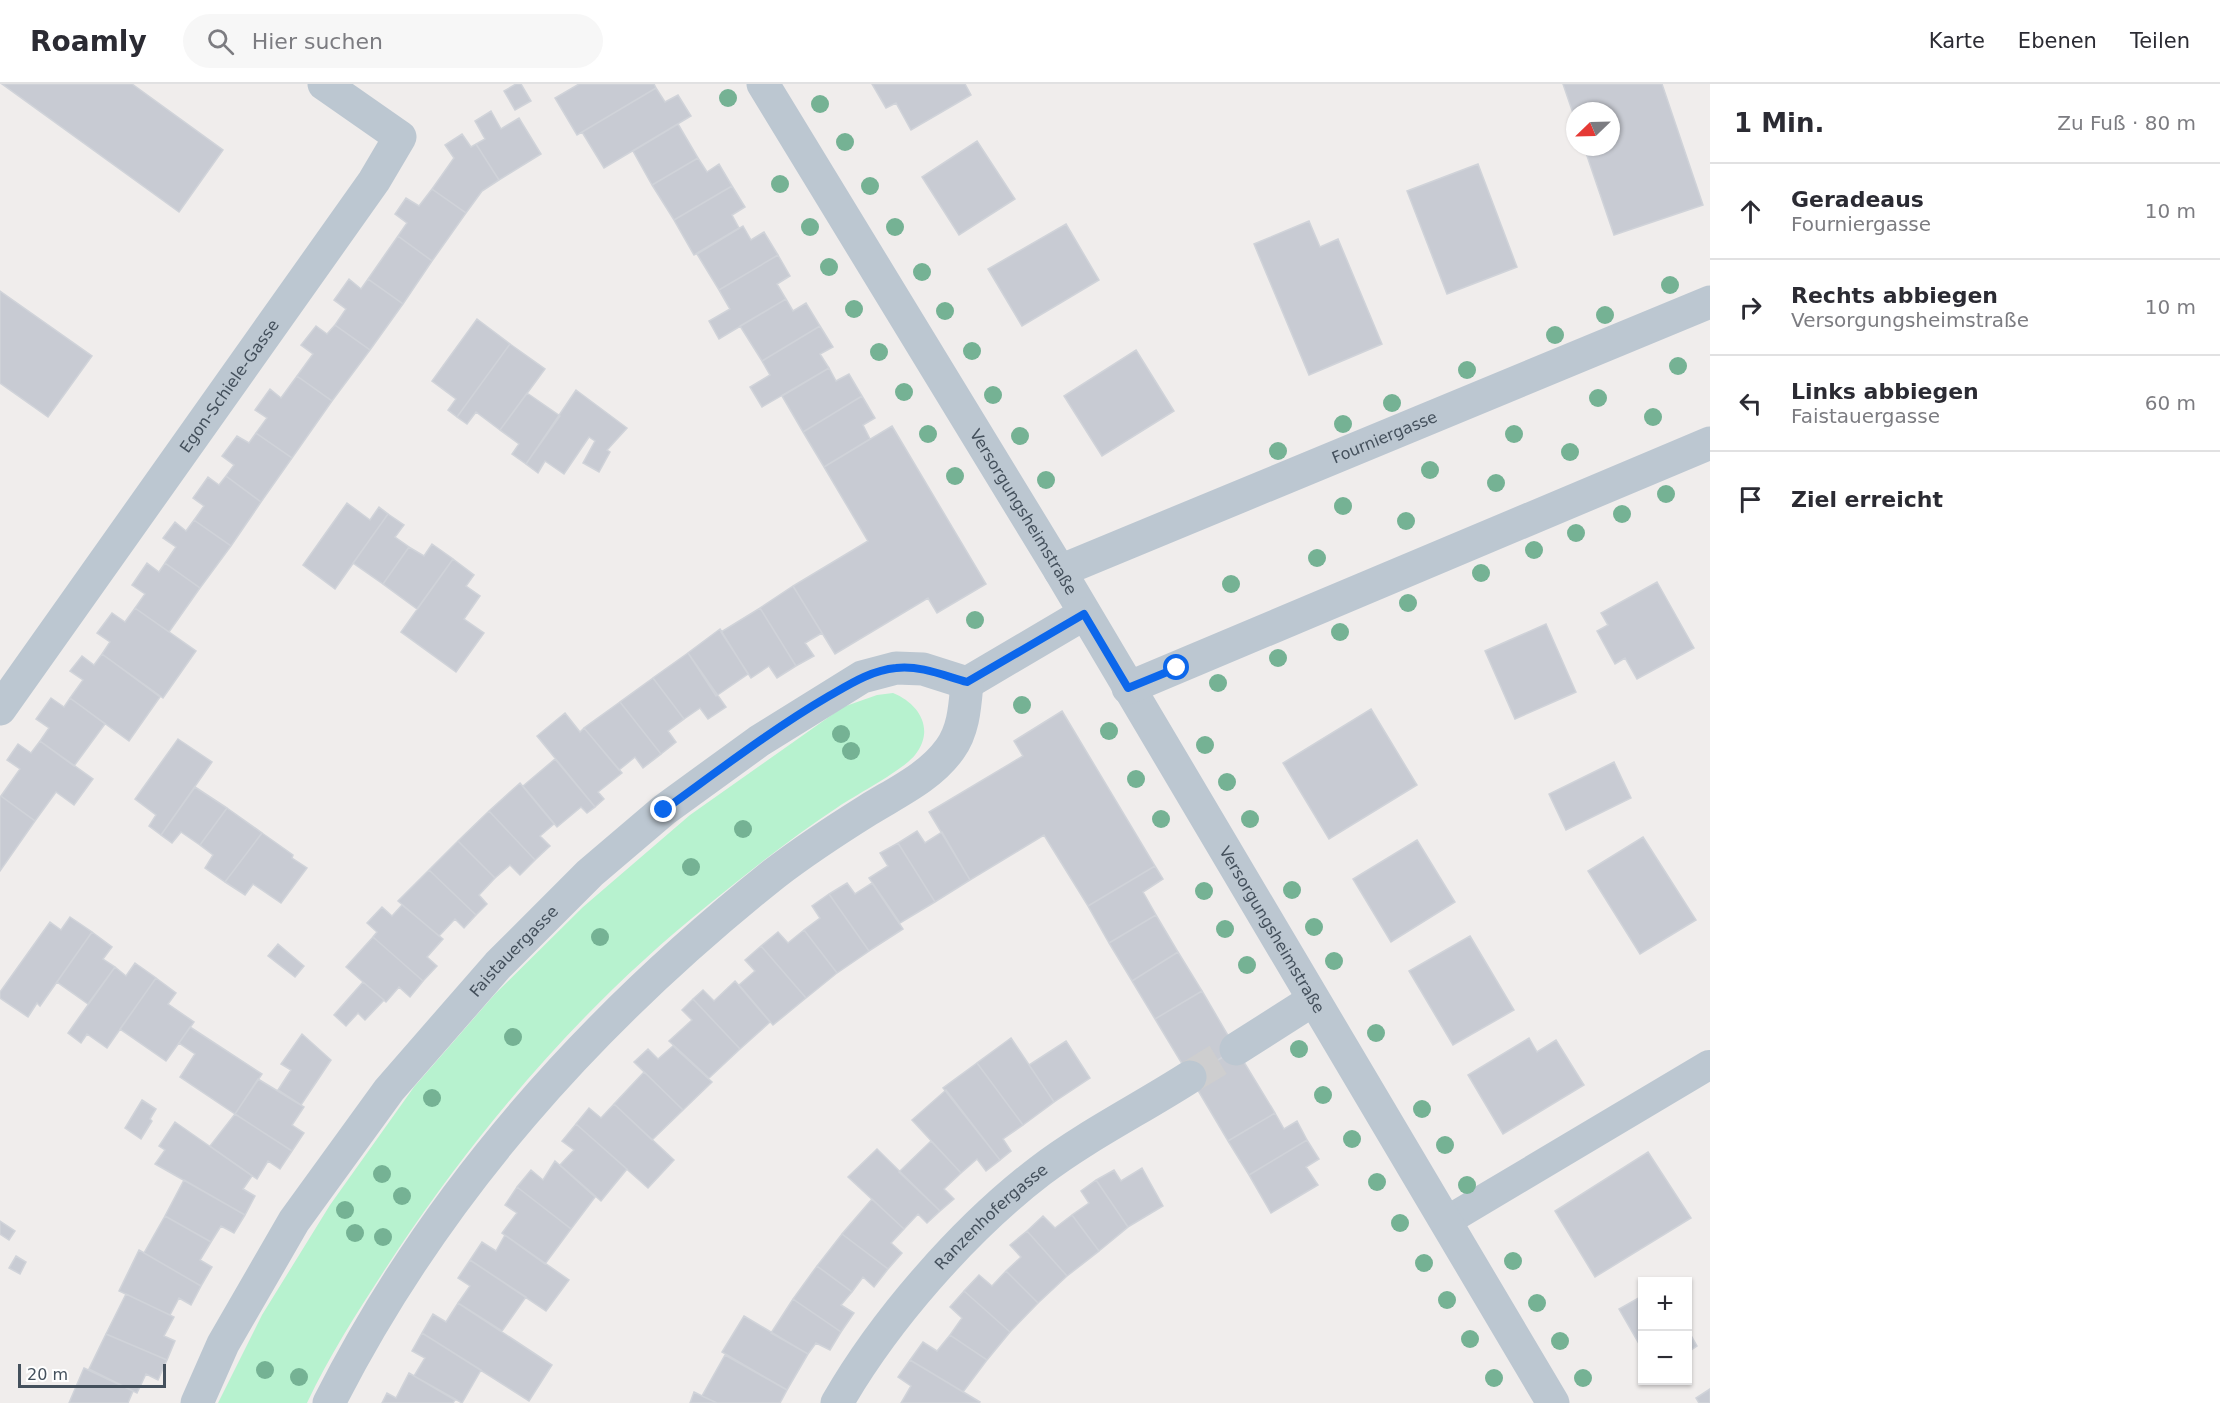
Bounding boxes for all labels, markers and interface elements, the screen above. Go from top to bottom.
search box [183,14,603,68]
text: Roamly [30,25,147,58]
icon: search [204,25,237,58]
text: Hier suchen [252,29,383,54]
text: Karte [1929,29,1985,53]
text: Ebenen [2018,29,2097,53]
text: Teilen [2130,29,2190,53]
north arrow [1566,102,1620,156]
text: 1 Min. [1734,108,1824,138]
text: Zu Fuß · 80 m [2057,111,2196,135]
text: Geradeaus [1791,187,1924,212]
icon: ahead [1734,195,1767,228]
text: 10 m [2145,199,2196,223]
text: Fourniergasse [1791,212,1931,236]
text: Rechts abbiegen [1791,283,1998,308]
icon: right [1734,291,1767,324]
text: 10 m [2145,295,2196,319]
text: Versorgungsheimstraße [1791,308,2029,332]
street label: Egon-Schiele-Gasse [175,316,283,456]
text: Links abbiegen [1791,379,1979,404]
icon: left [1734,387,1767,420]
text: 60 m [2145,391,2196,415]
text: Faistauergasse [1791,404,1940,428]
street label: Fourniergasse [1329,407,1440,467]
street label: Versorgungsheimstraße [966,425,1081,598]
icon: arrive [1734,483,1767,516]
text: Ziel erreicht [1791,487,1943,512]
route start [1163,654,1189,680]
route end [650,796,676,822]
street label: Versorgungsheimstraße [1216,843,1329,1016]
street label: Faistauergasse [465,901,562,1000]
street label: Ranzenhofergasse [930,1159,1051,1273]
map controls [1638,1277,1692,1385]
button: + [1638,1277,1692,1331]
button: − [1638,1331,1692,1385]
scale bar [18,1361,166,1388]
text: 20 m [27,1365,68,1384]

